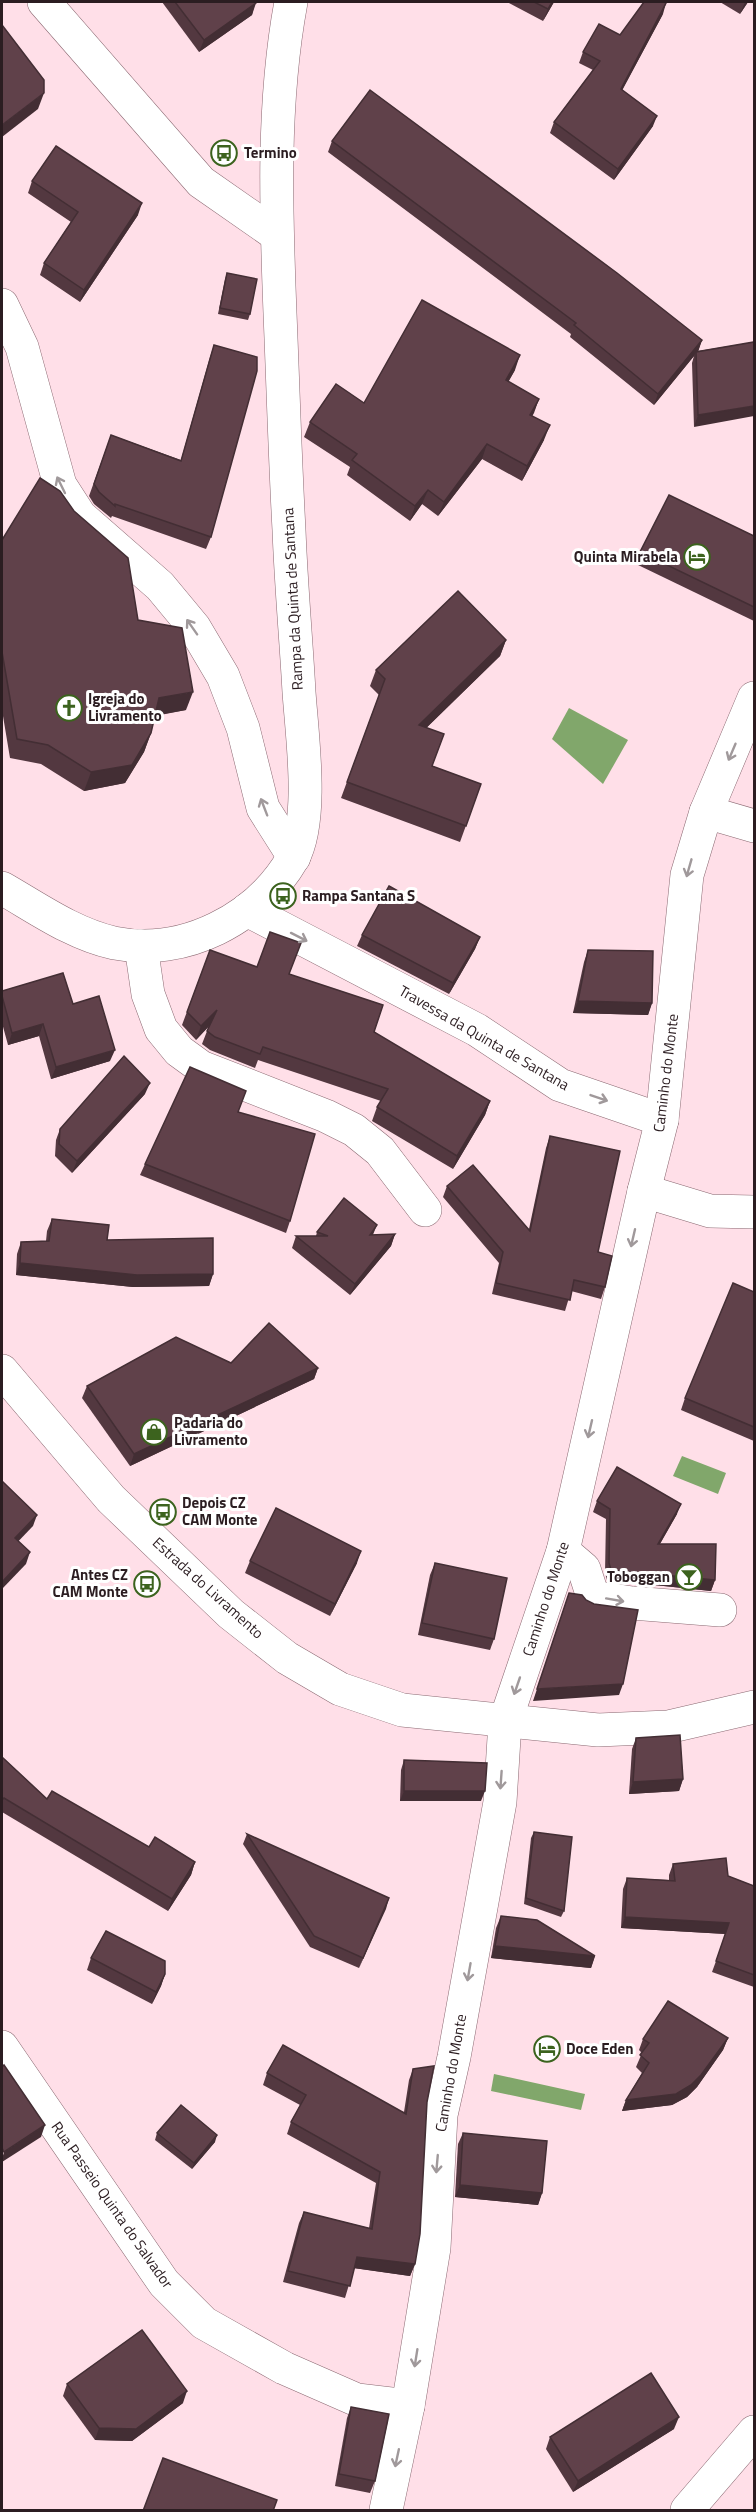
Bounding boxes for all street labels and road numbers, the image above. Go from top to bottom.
street label: Rampa da Quinta de Santana [276,507,309,691]
street label: Travessa da Quinta de Santana [395,979,574,1096]
street label: Caminho do Monte [647,1012,684,1134]
street label: Estrada do Livramento [148,1531,269,1644]
street label: Caminho do Monte [516,1539,575,1659]
street label: Caminho do Monte [429,2012,472,2134]
street label: Rua Passeio Quinta do Salvador [46,2116,179,2293]

